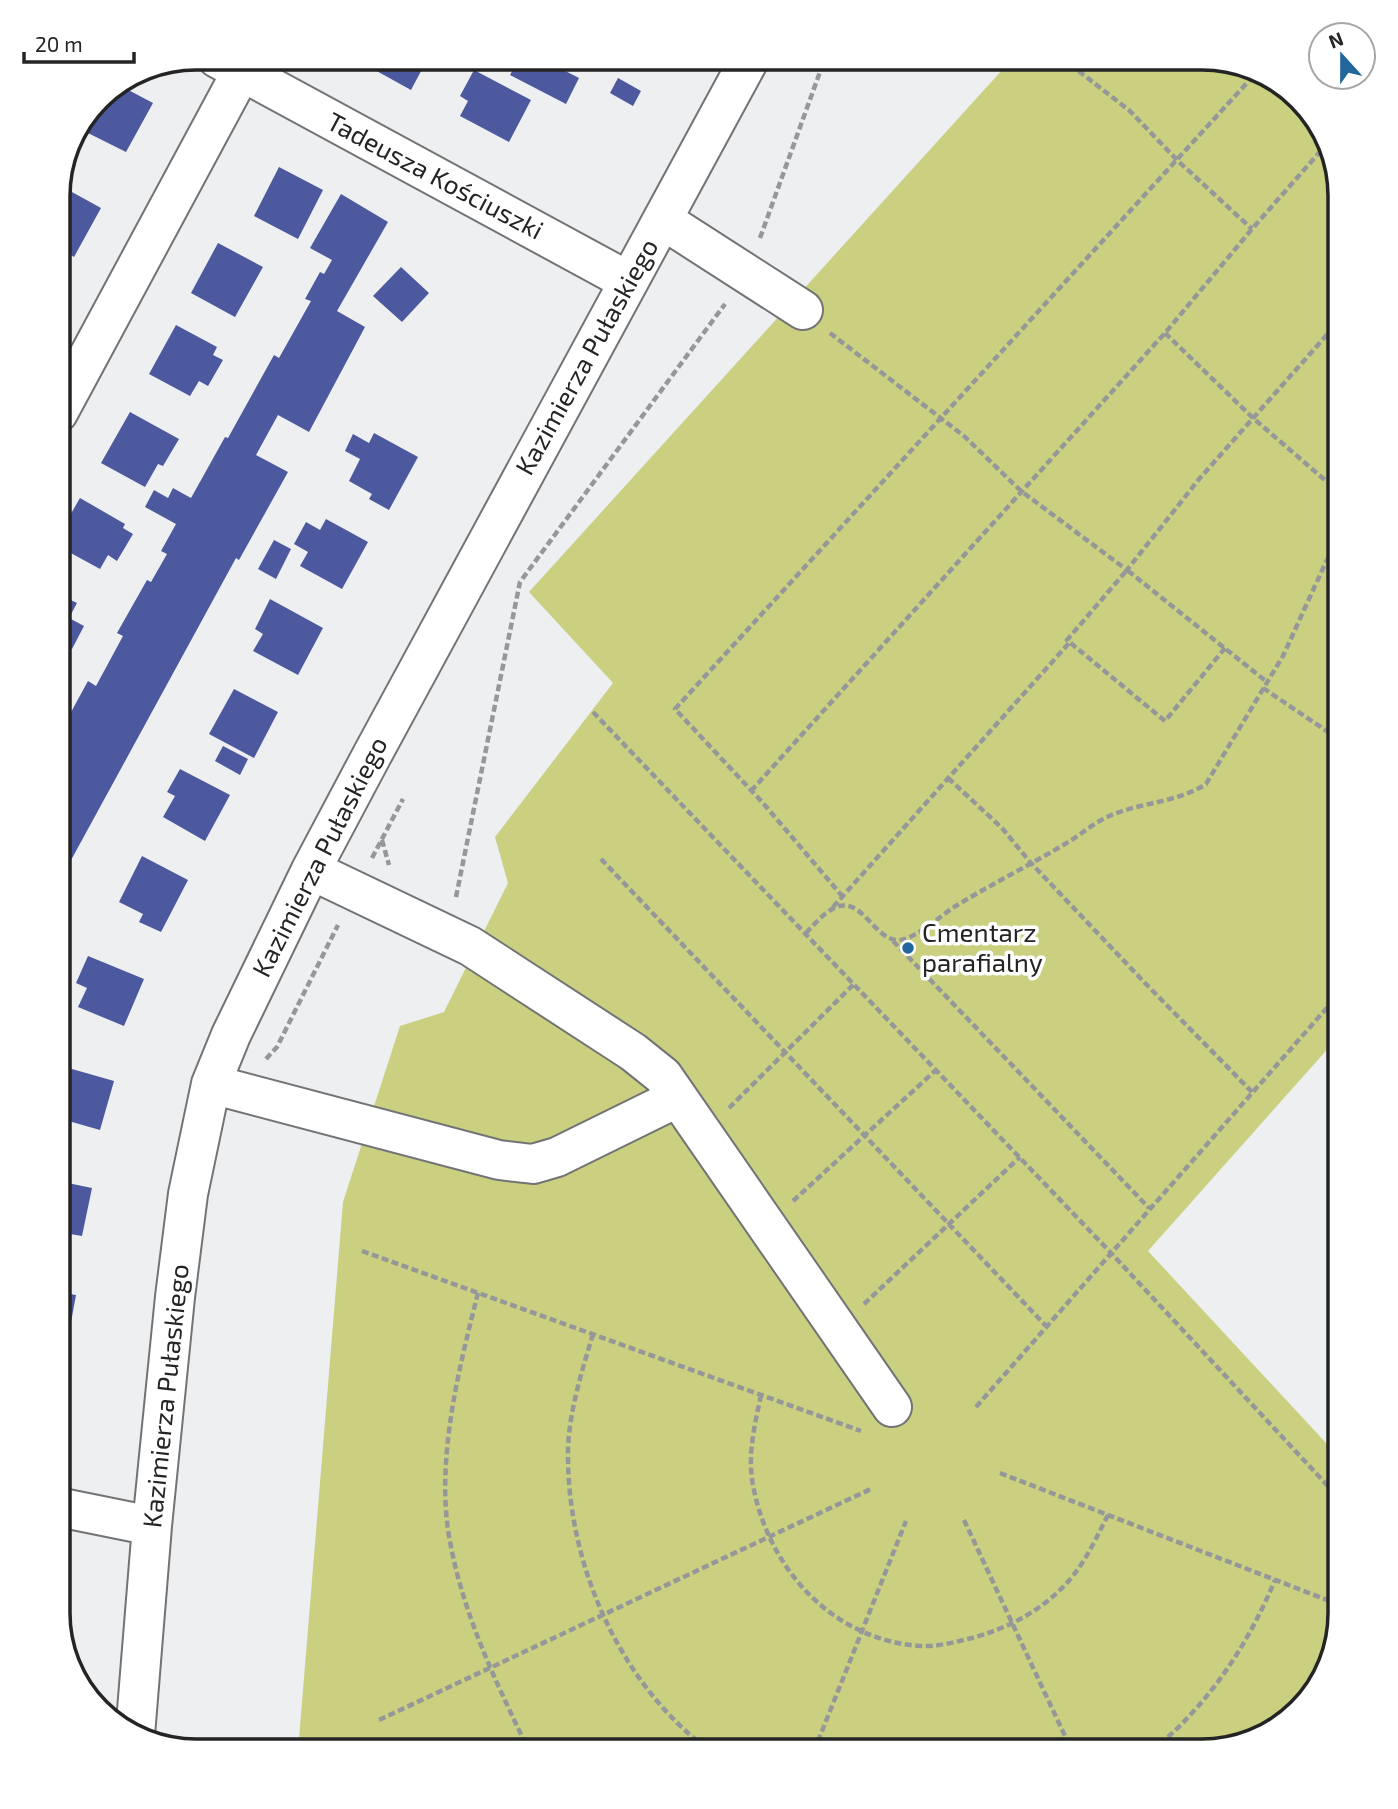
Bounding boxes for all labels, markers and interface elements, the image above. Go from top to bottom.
scale bar [24,21,135,65]
north arrow [1307,21,1377,91]
text: N [1325,26,1346,53]
text: 20 m [35,31,83,56]
street label: Tadeusza Kościuszki [322,105,549,245]
street label: Kazimierza Pułaskiego [508,233,664,480]
street label: Kazimierza Pułaskiego [245,731,393,982]
place label: Cmentarz parafialny [922,916,1043,977]
marker: Cmentarz parafialny [900,940,916,956]
street label: Kazimierza Pułaskiego [135,1262,194,1529]

